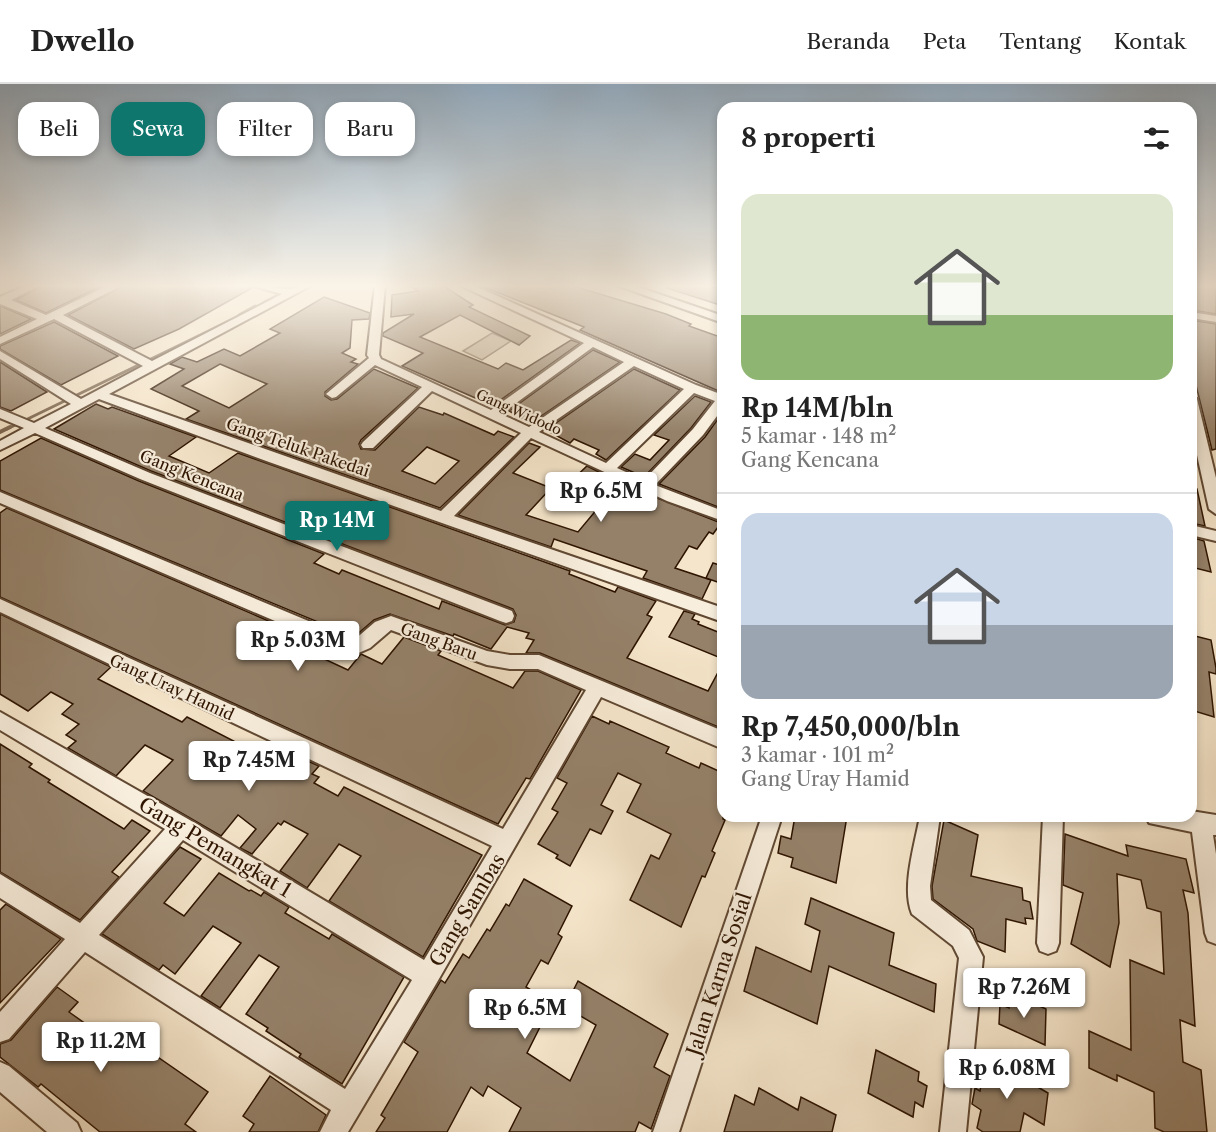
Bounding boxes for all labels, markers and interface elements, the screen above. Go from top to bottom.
text: Dwello [30,24,135,58]
text: Beranda [807,29,890,54]
text: Peta [923,29,966,54]
text: Tentang [999,29,1081,54]
text: Kontak [1114,29,1186,54]
chip: Beli [18,102,99,156]
chip: Sewa [111,102,205,156]
chip: Filter [217,102,313,156]
chip: Baru [325,102,415,156]
text: 8 properti [741,122,875,154]
icon: filters [1140,122,1173,155]
icon: home [903,233,1011,341]
street label: Gang Widodo [473,385,565,439]
text: Rp 14M/bln [741,392,893,424]
street label: Gang Teluk Pakedai [224,413,372,481]
text: 5 kamar · 148 m² [741,424,896,448]
street label: Gang Kencana [137,445,247,505]
text: Gang Kencana [741,448,879,472]
pin: Rp 6.5M [546,472,656,523]
text: Rp 6.5M [559,479,643,503]
pin: Rp 14M [288,501,386,552]
text: Rp 14M [299,508,375,532]
icon: home [903,552,1011,660]
street label: Gang Baru [398,618,480,664]
pin: Rp 5.03M [236,621,360,672]
text: Rp 5.03M [250,628,346,652]
street label: Gang Uray Hamid [107,649,238,725]
text: Rp 7,450,000/bln [741,711,960,743]
pin: Rp 7.45M [187,741,311,792]
text: 3 kamar · 101 m² [741,743,894,767]
text: Rp 7.45M [203,748,295,772]
text: Gang Uray Hamid [741,767,910,791]
street label: Gang Pemangkat 1 [134,792,296,902]
street label: Gang Sambas [424,849,510,971]
street label: Jalan Karna Sosial [680,889,757,1061]
pin: Rp 7.26M [962,968,1086,1019]
text: Rp 7.26M [977,975,1071,999]
pin: Rp 6.5M [470,989,580,1040]
text: Rp 6.5M [483,996,567,1020]
pin: Rp 11.2M [39,1022,163,1073]
text: Rp 11.2M [56,1029,146,1053]
pin: Rp 6.08M [945,1049,1069,1100]
text: Rp 6.08M [958,1056,1056,1080]

